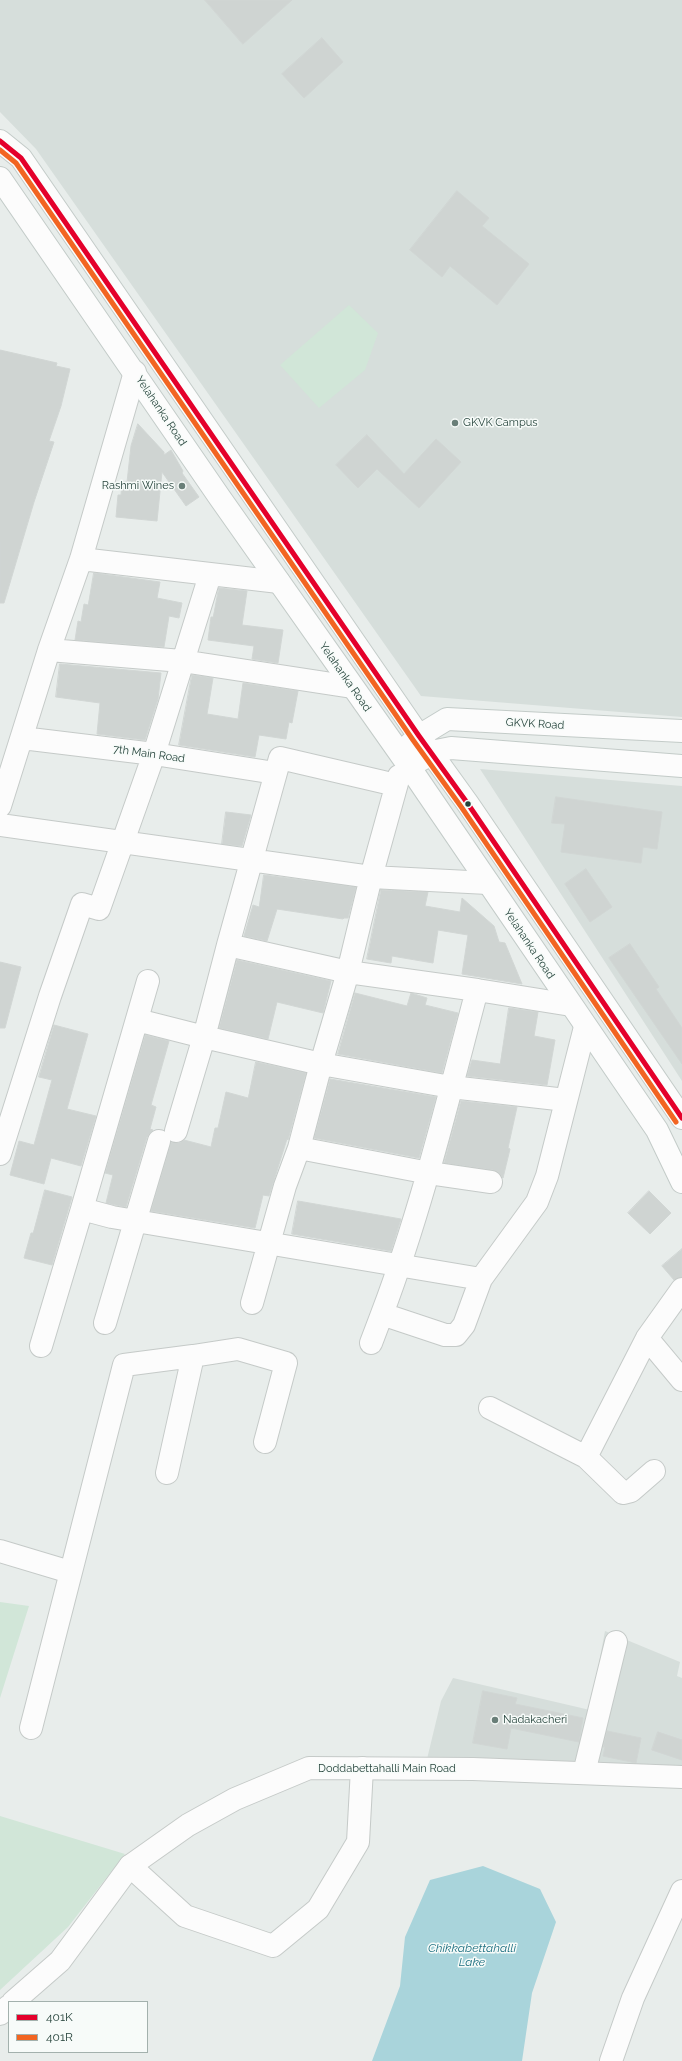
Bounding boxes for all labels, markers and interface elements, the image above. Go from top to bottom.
street label: Yelahanka Road [133,374,189,448]
place label: GKVK Campus [463,416,538,430]
marker: GKVK Campus [450,418,460,428]
place label: Rashmi Wines [102,479,174,493]
marker: Rashmi Wines [177,481,187,491]
street label: Yelahanka Road [316,640,374,714]
street label: GKVK Road [505,716,565,732]
street label: 7th Main Road [112,742,186,766]
unlabelled marker [463,799,473,809]
street label: Yelahanka Road [501,907,557,981]
place label: Nadakacheri [503,1713,567,1727]
marker: Nadakacheri [490,1715,500,1725]
street label: Doddabettahalli Main Road [318,1762,456,1776]
water label: Chikkabettahalli Lake [428,1941,516,1969]
legend [8,2001,148,2053]
text: 401K [46,2010,73,2024]
text: 401R [46,2030,73,2044]

